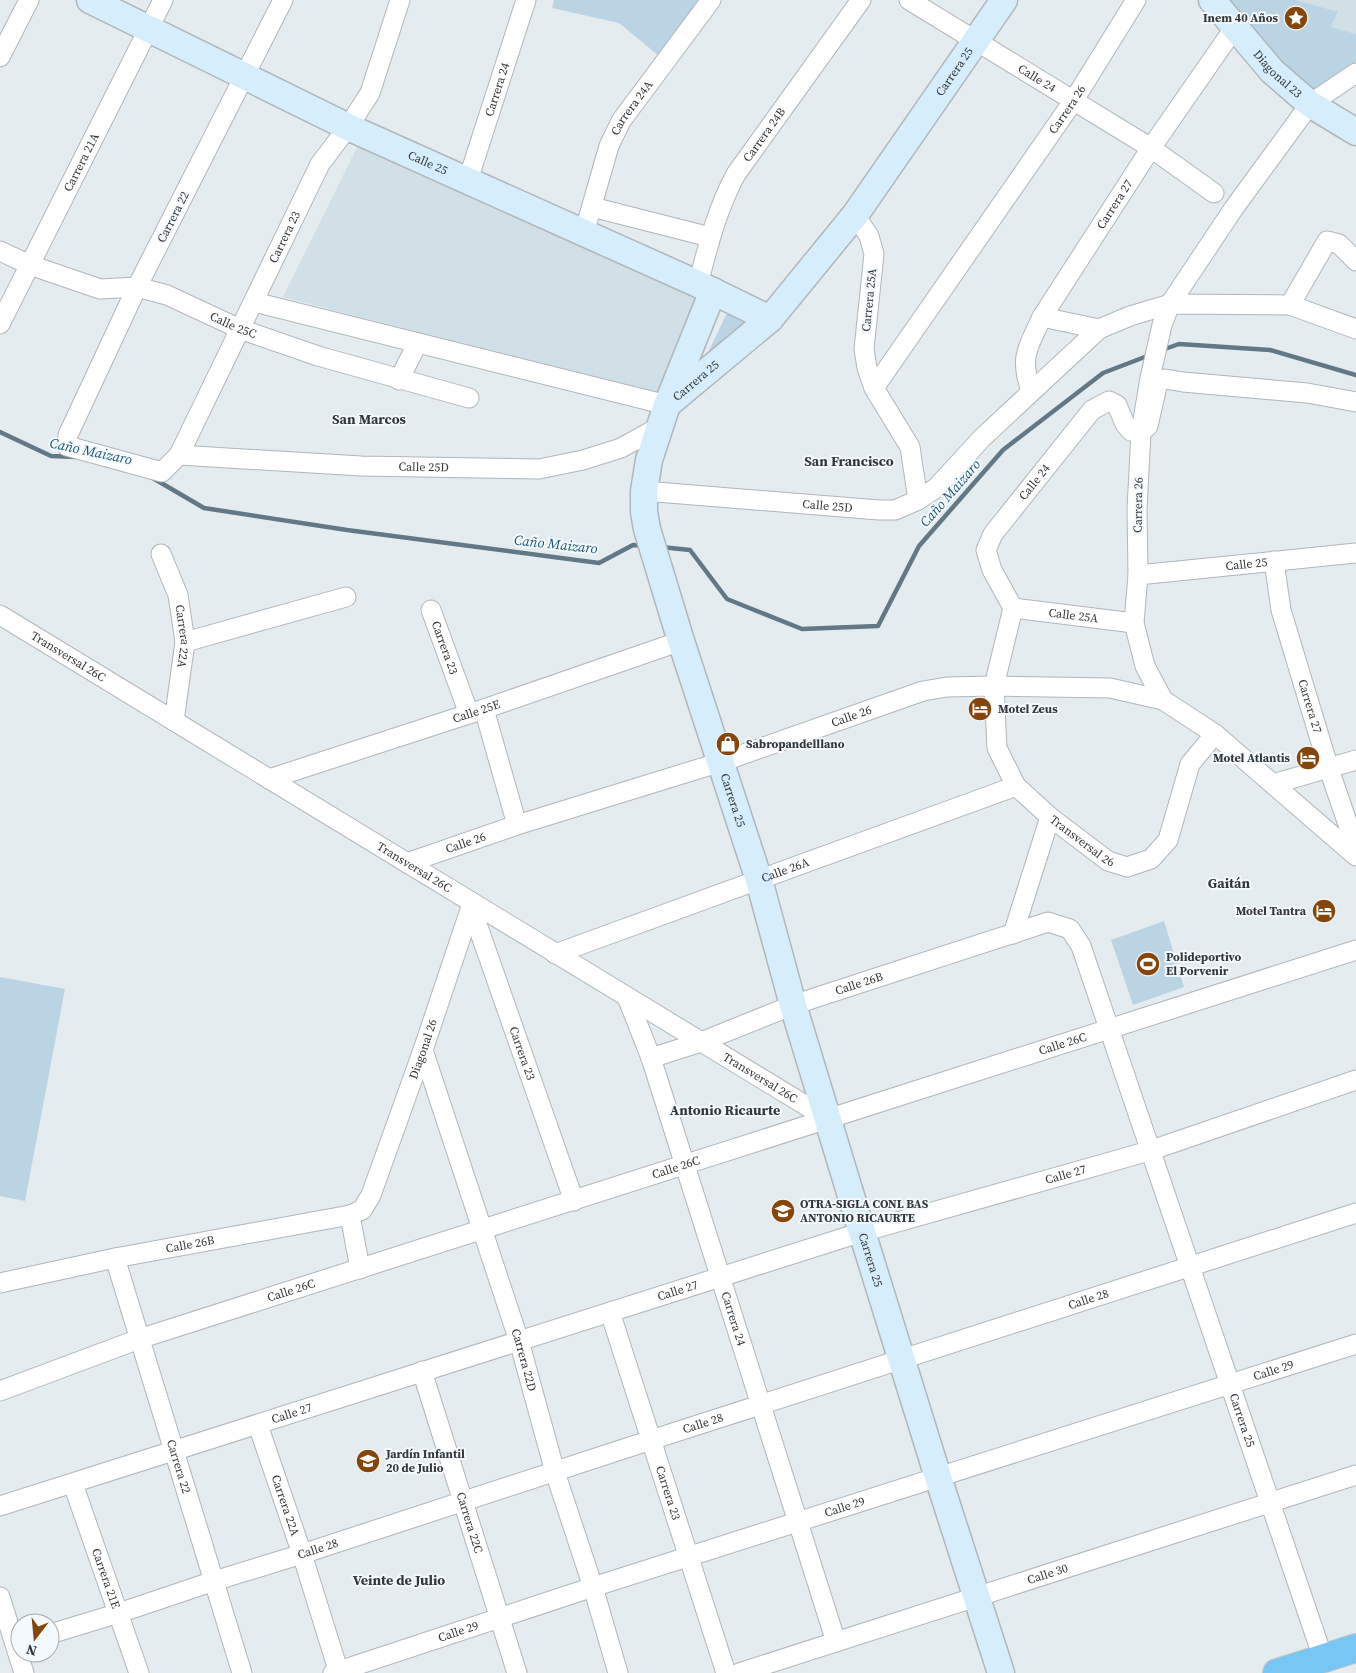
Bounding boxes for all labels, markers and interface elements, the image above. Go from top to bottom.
place icon: Inem 40 Años [1283,5,1309,31]
place label: Inem 40 Años [1203,10,1279,26]
street label: Carrera 25 [932,44,977,99]
street label: Diagonal 23 [1250,47,1305,102]
street label: Carrera 24 [481,61,513,119]
street label: Calle 24 [1015,61,1059,96]
street label: Carrera 24A [607,77,656,138]
street label: Carrera 26 [1045,82,1089,137]
street label: Carrera 24B [739,104,789,165]
street label: Carrera 21A [60,130,103,194]
street label: Calle 25 [405,147,450,179]
street label: Carrera 27 [1093,177,1136,232]
street label: Carrera 22 [153,189,193,245]
street label: Carrera 23 [265,209,304,266]
street label: Carrera 25A [858,268,880,332]
street label: Calle 25C [207,308,259,342]
street label: Carrera 25 [669,357,722,405]
district label: San Marcos [332,409,407,429]
water label: Caño Maizaro [48,433,134,470]
district label: San Francisco [804,451,894,471]
water label: Caño Maizaro [915,455,985,531]
street label: Calle 25D [398,459,449,475]
street label: Calle 24 [1015,461,1054,504]
street label: Carrera 26 [1130,477,1146,533]
street label: Calle 25D [802,496,853,516]
water label: Caño Maizaro [513,530,599,558]
street label: Calle 25 [1225,554,1268,574]
street label: Carrera 22A [172,603,193,669]
street label: Calle 25A [1048,605,1099,627]
street label: Carrera 23 [428,619,462,676]
street label: Transversal 26C [28,628,109,686]
street label: Carrera 27 [1294,677,1326,735]
street label: Calle 25E [450,696,502,727]
hotel icon: Motel Zeus [967,696,993,722]
place label: Motel Zeus [998,701,1058,717]
street label: Calle 26 [829,702,874,731]
shop icon: Sabropandelllano [715,731,741,757]
place label: Sabropandelllano [746,736,845,752]
hotel icon: Motel Atlantis [1295,745,1321,771]
place label: Motel Atlantis [1213,750,1291,766]
street label: Carrera 25 [717,771,749,829]
street label: Transversal 26 [1046,812,1116,870]
street label: Calle 26 [443,828,488,857]
street label: Transversal 26C [374,838,455,896]
street label: Calle 26A [759,854,811,886]
district label: Gaitán [1208,873,1251,893]
hotel icon: Motel Tantra [1311,898,1337,924]
place label: Motel Tantra [1236,903,1307,919]
place label: Polideportivo El Porvenir [1166,949,1242,979]
sports icon: Polideportivo El Porvenir [1135,951,1161,977]
street label: Calle 26B [833,968,885,999]
street label: Diagonal 26 [405,1017,441,1081]
street label: Carrera 23 [505,1024,539,1082]
street label: Calle 26C [1037,1029,1089,1059]
street label: Transversal 26C [720,1049,801,1107]
district label: Antonio Ricaurte [670,1100,780,1120]
street label: Calle 26C [650,1152,702,1183]
street label: Calle 27 [1043,1161,1088,1188]
place label: OTRA-SIGLA CONL BAS ANTONIO RICAURTE [800,1196,929,1226]
school or university icon: OTRA-SIGLA CONL BAS ANTONIO RICAURTE [770,1198,796,1224]
street label: Carrera 25 [855,1231,887,1289]
street label: Calle 26B [164,1232,216,1257]
street label: Calle 26C [265,1275,317,1306]
street label: Calle 27 [655,1277,700,1305]
street label: Calle 28 [1066,1285,1111,1313]
street label: Carrera 24 [718,1290,750,1348]
street label: Carrera 22D [507,1327,540,1393]
street label: Calle 29 [1251,1356,1296,1384]
street label: Carrera 25 [1226,1391,1259,1449]
street label: Calle 27 [269,1399,314,1427]
street label: Calle 28 [680,1409,725,1437]
street label: Carrera 22 [163,1437,195,1495]
place label: Jardín Infantil 20 de Julio [385,1446,465,1476]
school or university icon: Jardín Infantil 20 de Julio [355,1448,381,1474]
street label: Carrera 23 [652,1464,684,1522]
street label: Carrera 22A [268,1473,303,1538]
street label: Carrera 22C [453,1490,487,1556]
street label: Calle 29 [822,1493,867,1521]
street label: Calle 28 [296,1535,340,1563]
street label: Carrera 21E [88,1546,124,1611]
street label: Calle 30 [1025,1560,1070,1588]
district label: Veinte de Julio [353,1570,445,1590]
north arrow [10,1613,60,1663]
street label: Calle 29 [436,1617,481,1646]
text: N [24,1639,39,1662]

